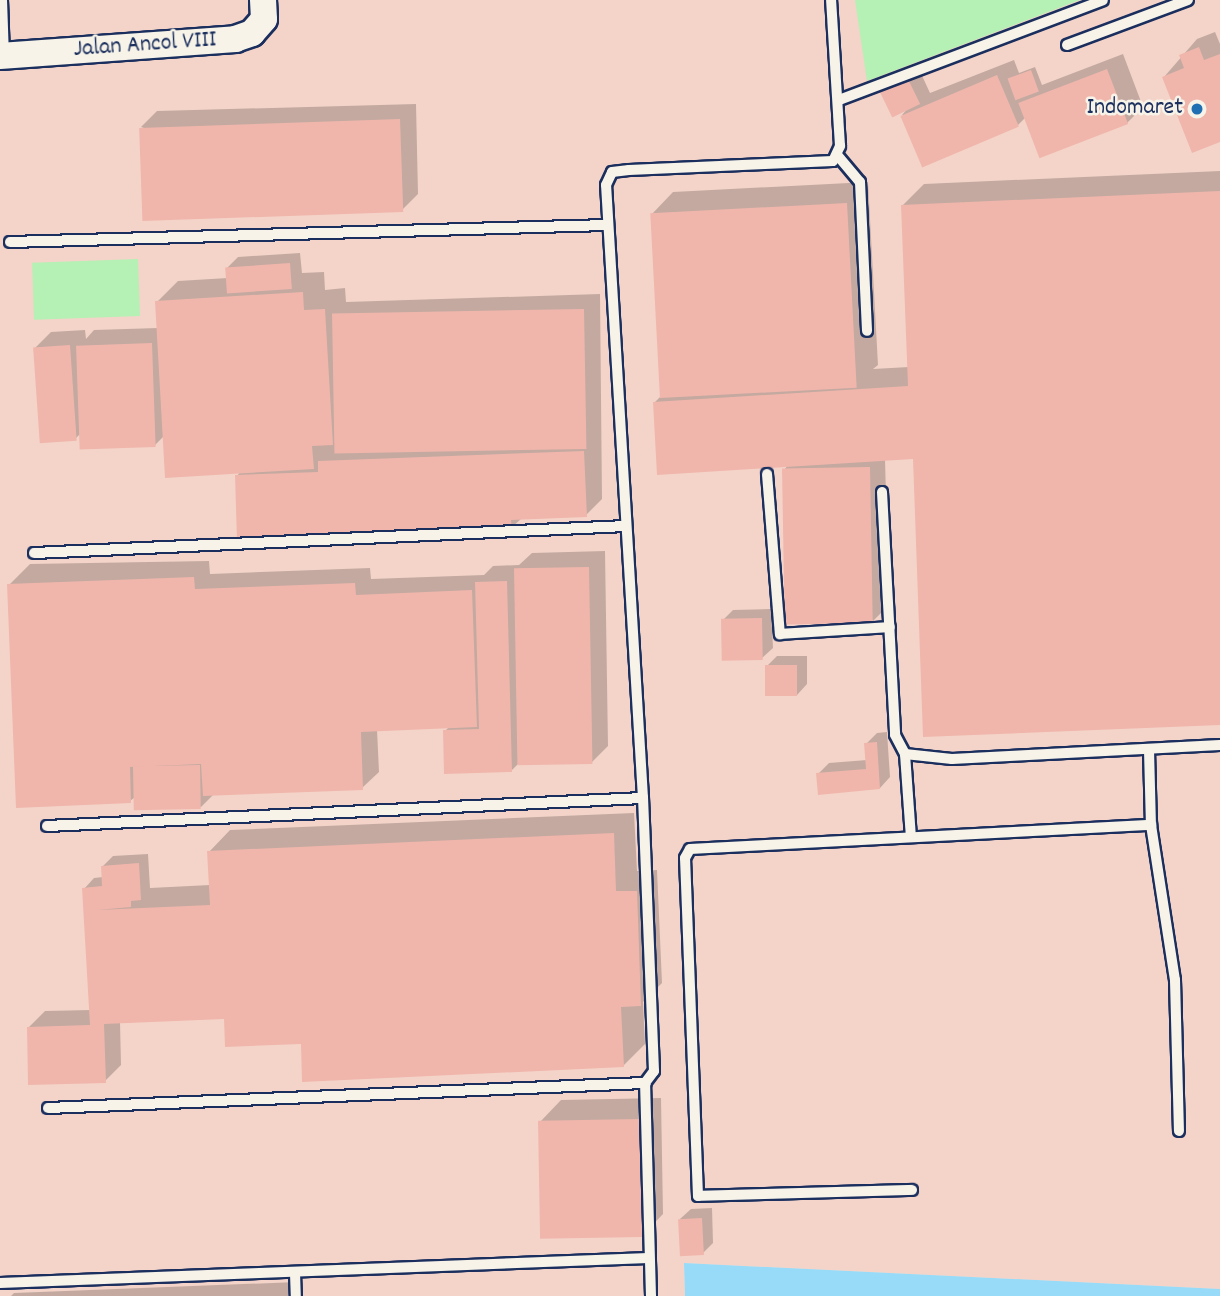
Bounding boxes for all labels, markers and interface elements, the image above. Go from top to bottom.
street label: Jalan Ancol VIII [73,27,217,65]
place label: Indomaret [1086,95,1183,123]
marker: Indomaret [1189,101,1205,117]

